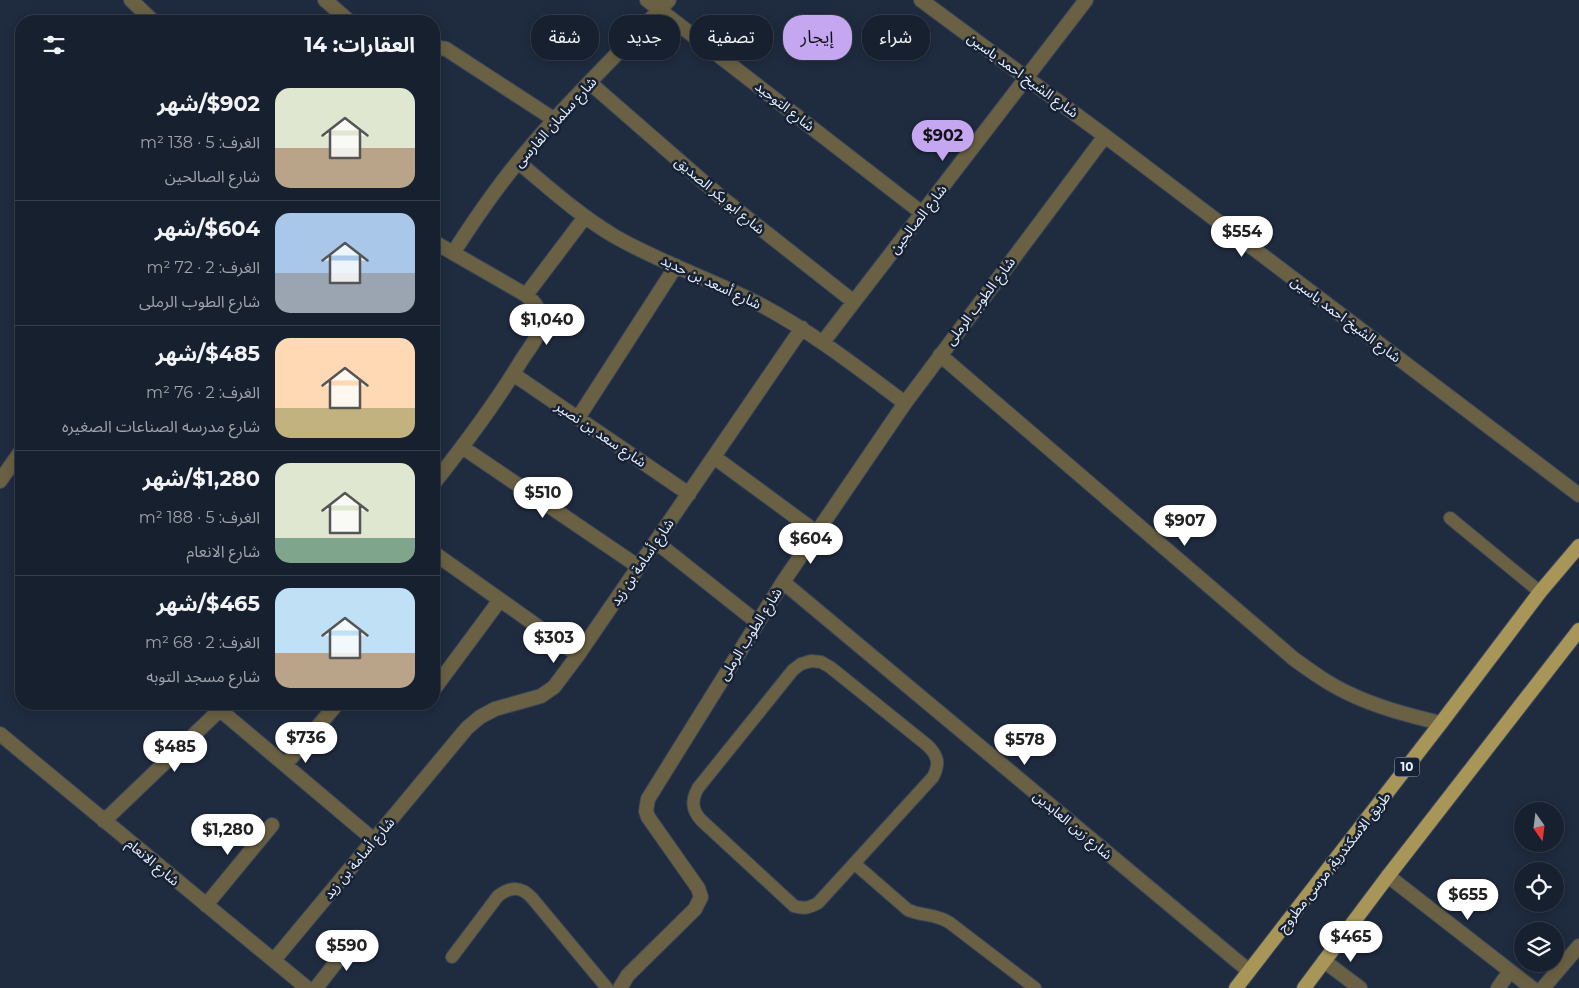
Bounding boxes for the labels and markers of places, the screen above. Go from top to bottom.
pin: $902 [913,120,973,162]
pin: $554 [1212,216,1272,258]
pin: $1,040 [506,304,588,346]
pin: $510 [513,476,573,519]
pin: $907 [1155,504,1215,547]
pin: $604 [781,522,841,565]
pin: $303 [524,622,584,664]
pin: $736 [276,722,336,764]
pin: $578 [995,724,1055,766]
pin: $485 [145,730,205,773]
pin: $1,280 [187,814,269,856]
pin: $655 [1438,878,1498,921]
pin: $465 [1321,920,1381,963]
pin: $590 [317,930,377,972]

